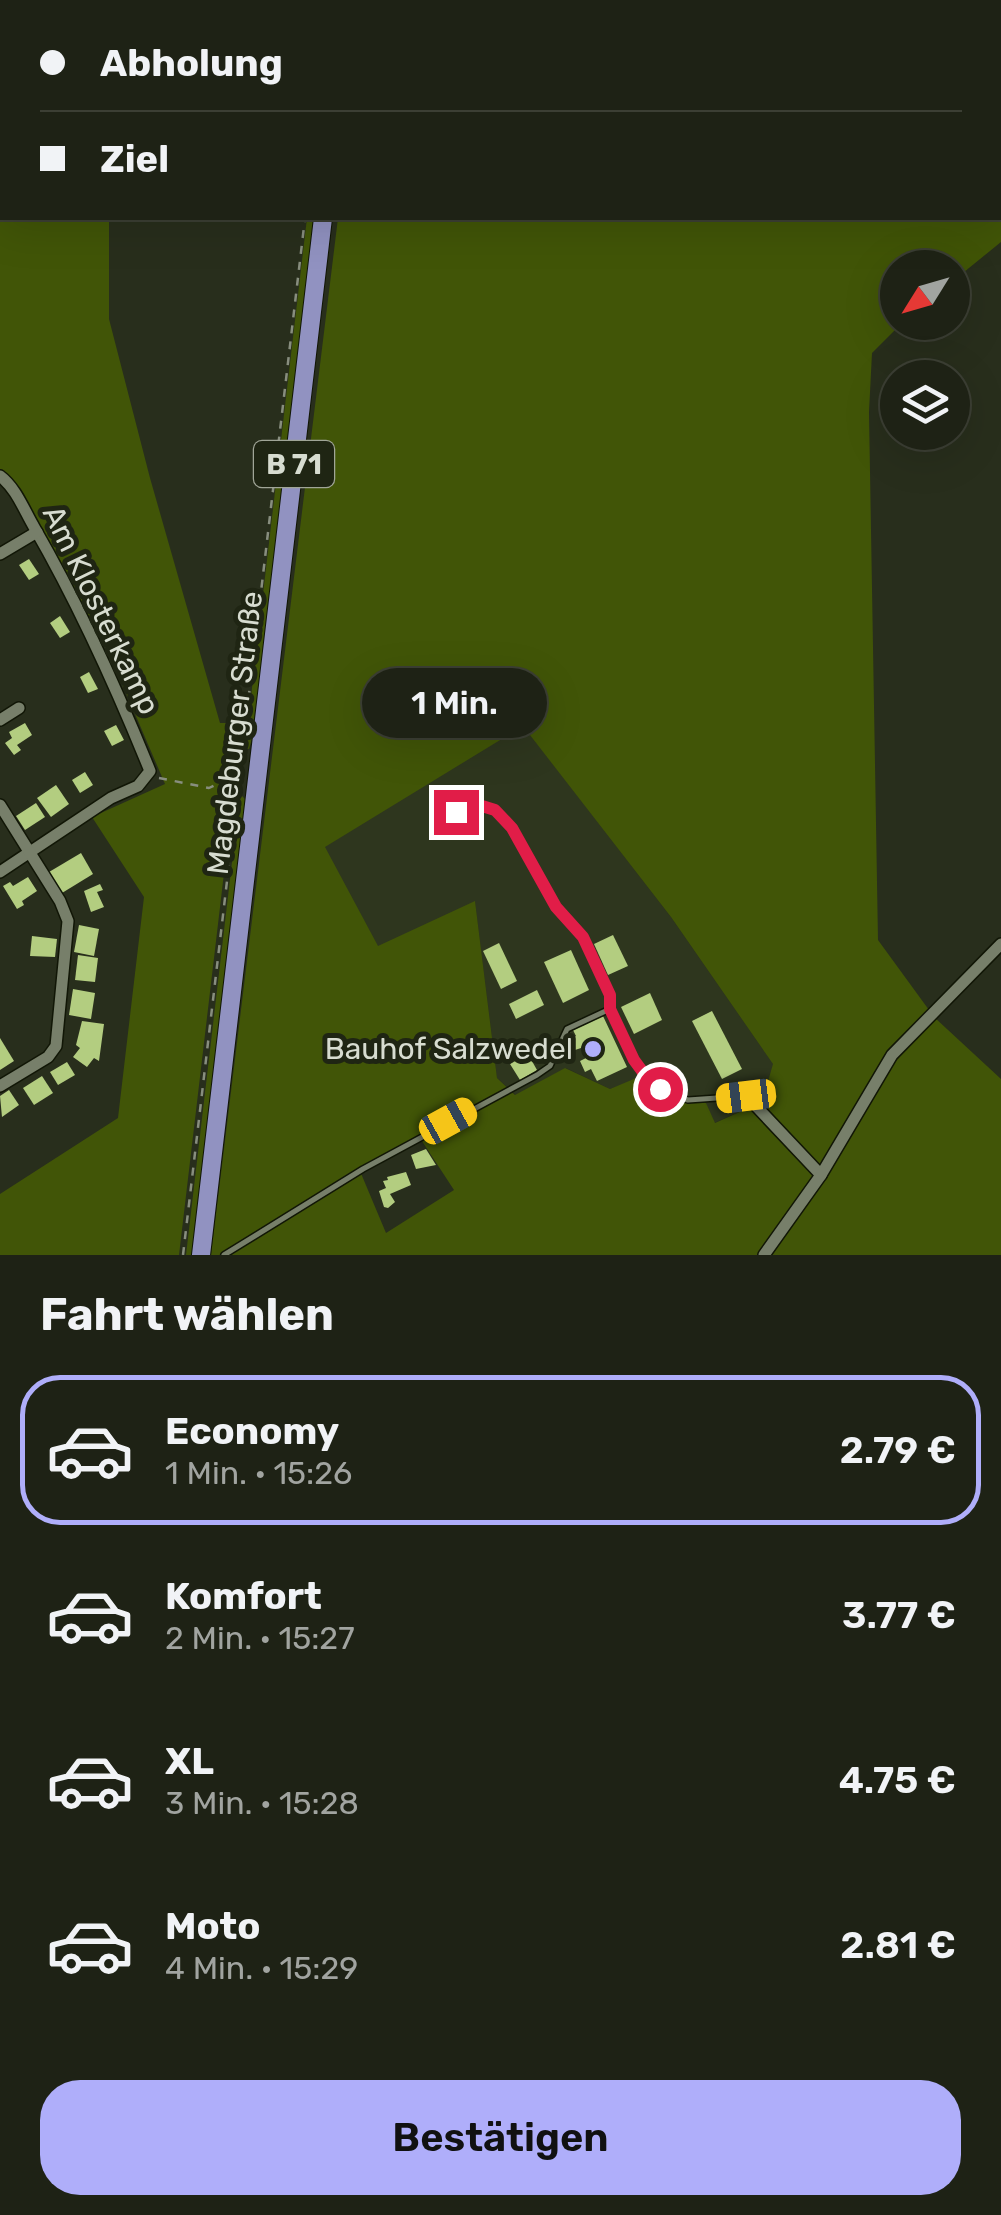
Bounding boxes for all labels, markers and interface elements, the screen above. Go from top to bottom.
text: Abholung [100,40,283,86]
text: Ziel [100,136,169,182]
north arrow [880,250,970,340]
map controls [880,250,970,450]
button: layers [880,360,970,450]
road number: B 71 [254,441,334,487]
street label: Am Klosterkamp [35,500,167,720]
street label: Magdeburger Straße [200,589,270,877]
callout: 1 Min. [364,667,548,737]
text: 1 Min. [411,684,498,722]
route end [434,790,479,835]
place label: Bauhof Salzwedel [325,1031,573,1067]
marker: Bauhof Salzwedel [582,1038,604,1060]
route start [638,1067,683,1112]
car [714,1077,778,1115]
car [414,1093,482,1149]
text: Fahrt wählen [40,1288,334,1341]
icon: car [45,1405,135,1495]
text: Economy [165,1408,339,1454]
text: 2.79 € [840,1427,956,1473]
text: 1 Min. · 15:26 [165,1454,352,1492]
icon: car [45,1570,135,1660]
text: Komfort [165,1573,322,1619]
text: 3.77 € [842,1592,956,1638]
text: 2 Min. · 15:27 [165,1619,355,1657]
icon: car [45,1735,135,1825]
text: XL [165,1738,214,1784]
text: 4.75 € [839,1757,956,1803]
text: 3 Min. · 15:28 [165,1784,359,1822]
icon: car [45,1900,135,1990]
text: Moto [165,1903,261,1949]
text: 2.81 € [840,1922,956,1968]
text: 4 Min. · 15:29 [165,1949,358,1987]
button: Bestätigen [40,2080,961,2195]

